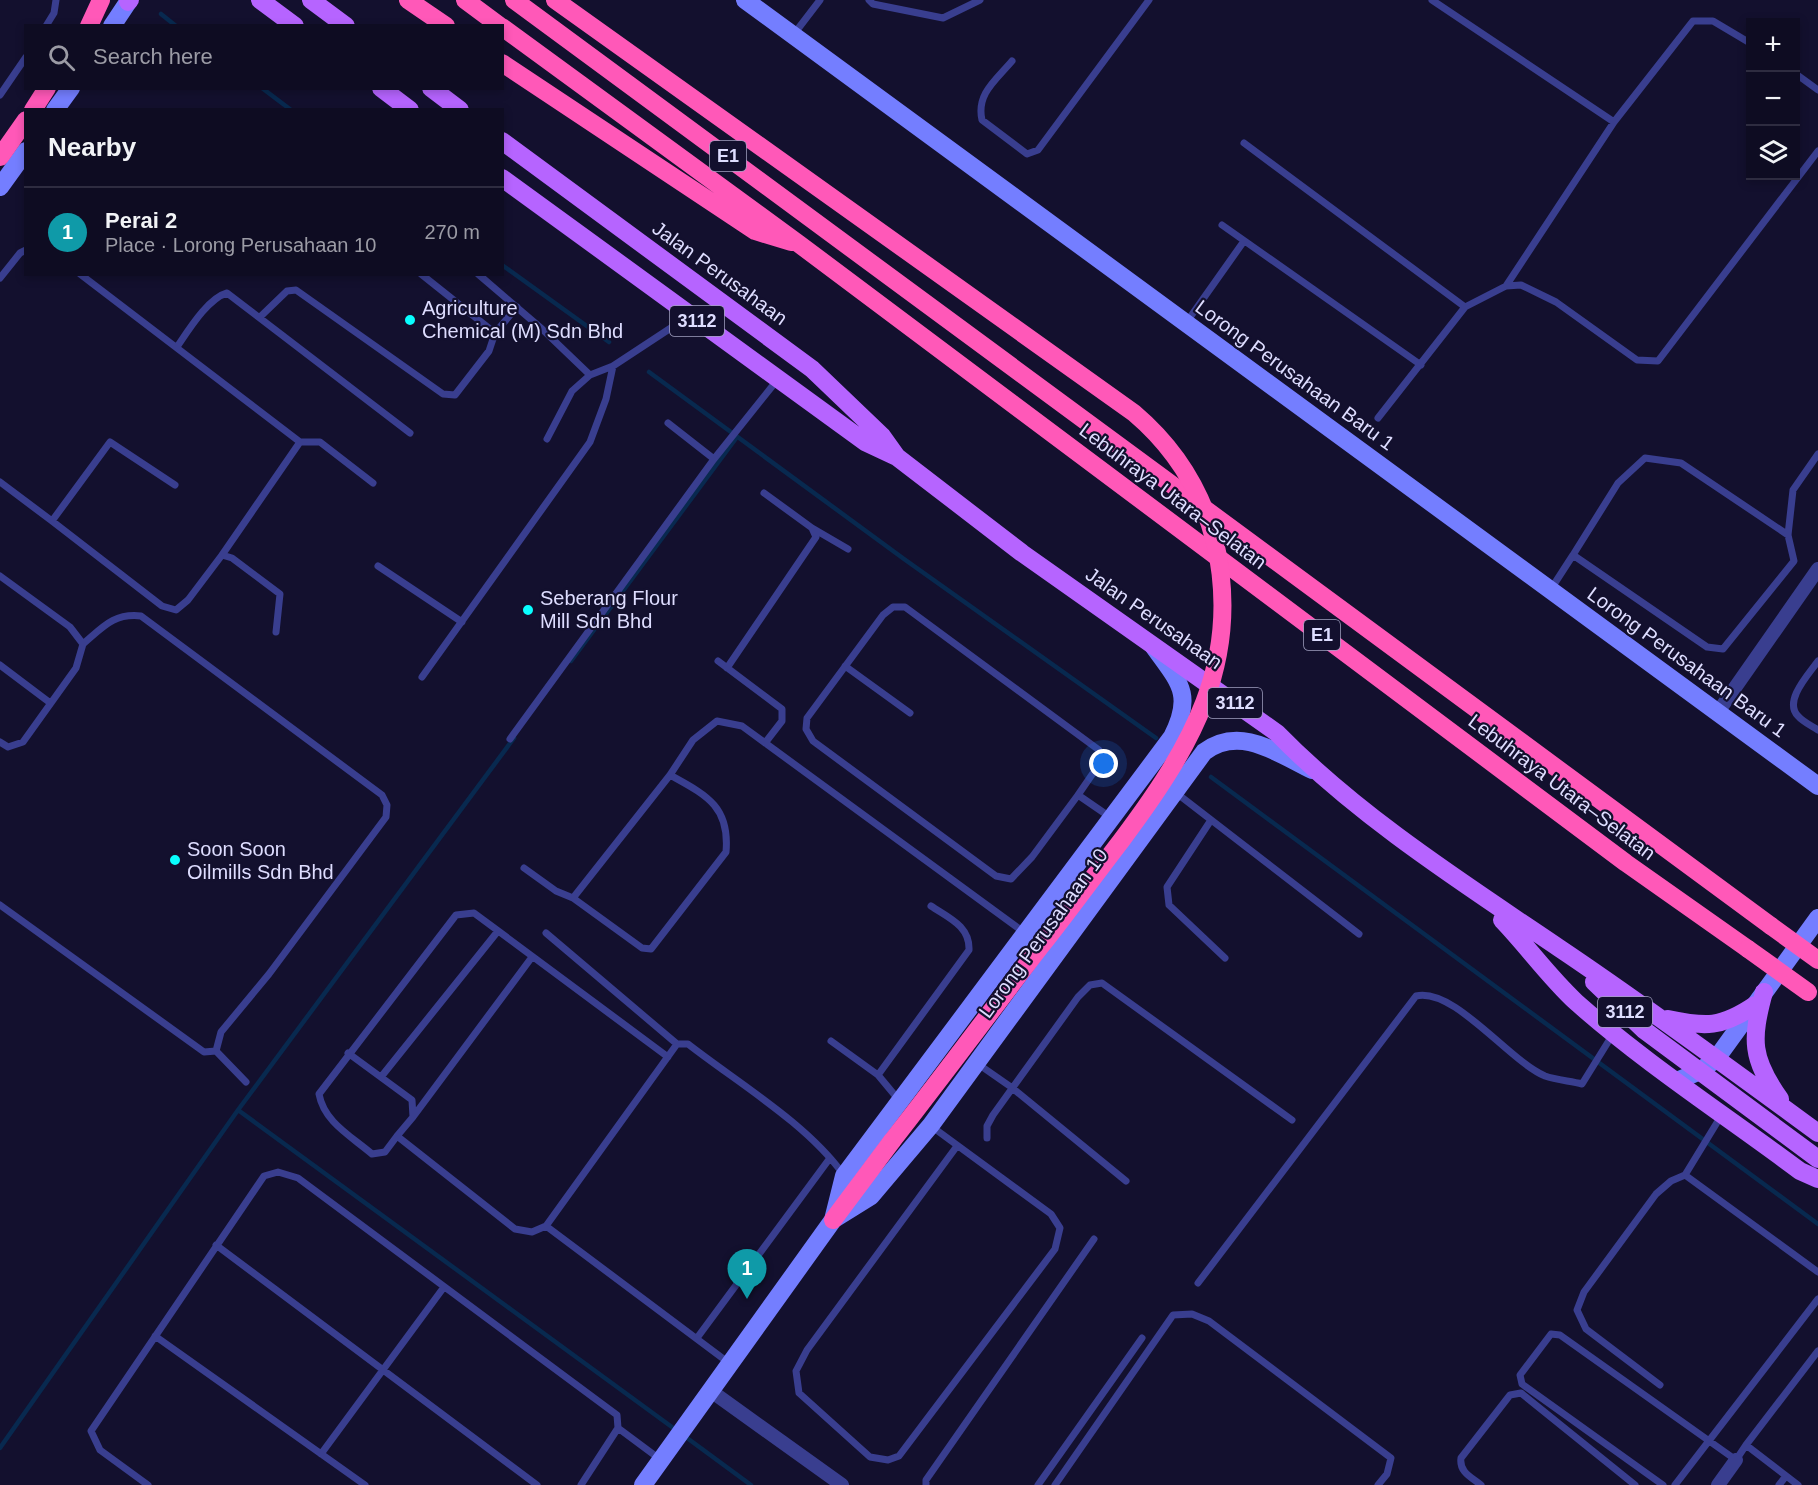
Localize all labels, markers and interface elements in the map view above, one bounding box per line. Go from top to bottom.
map controls [1746,18,1800,180]
button: + [1746,18,1800,72]
search box [24,24,504,90]
icon: search [45,41,78,74]
text: Search here [93,44,213,69]
button: − [1746,72,1800,126]
button: layers [1746,126,1800,180]
text: Nearby [48,132,136,162]
road number: E1 [710,141,746,171]
text: Perai 2 [105,208,177,233]
street label: Jalan Perusahaan [648,217,792,329]
text: 1 [62,221,73,243]
text: 270 m [424,221,480,243]
text: Place · Lorong Perusahaan 10 [105,234,376,256]
street label: Lorong Perusahaan Baru 1 [1191,296,1399,454]
place label: Agriculture Chemical (M) Sdn Bhd [422,297,623,342]
road number: 3112 [670,306,724,336]
marker: Agriculture Chemical (M) Sdn Bhd [403,313,417,327]
street label: Lebuhraya Utara–Selatan [1075,419,1271,573]
street label: Jalan Perusahaan [1082,563,1226,673]
street label: Lorong Perusahaan Baru 1 [1583,583,1791,741]
place label: Seberang Flour Mill Sdn Bhd [540,587,678,632]
marker: Seberang Flour Mill Sdn Bhd [521,603,535,617]
road number: E1 [1304,620,1340,650]
road number: 3112 [1208,688,1262,718]
street label: Lebuhraya Utara–Selatan [1464,710,1660,864]
your location [1089,749,1118,778]
place label: Soon Soon Oilmills Sdn Bhd [187,838,334,883]
street label: Lorong Perusahaan 10 [974,844,1112,1022]
marker: Soon Soon Oilmills Sdn Bhd [168,853,182,867]
road number: 3112 [1598,997,1652,1027]
pin: 1 [728,1250,766,1299]

